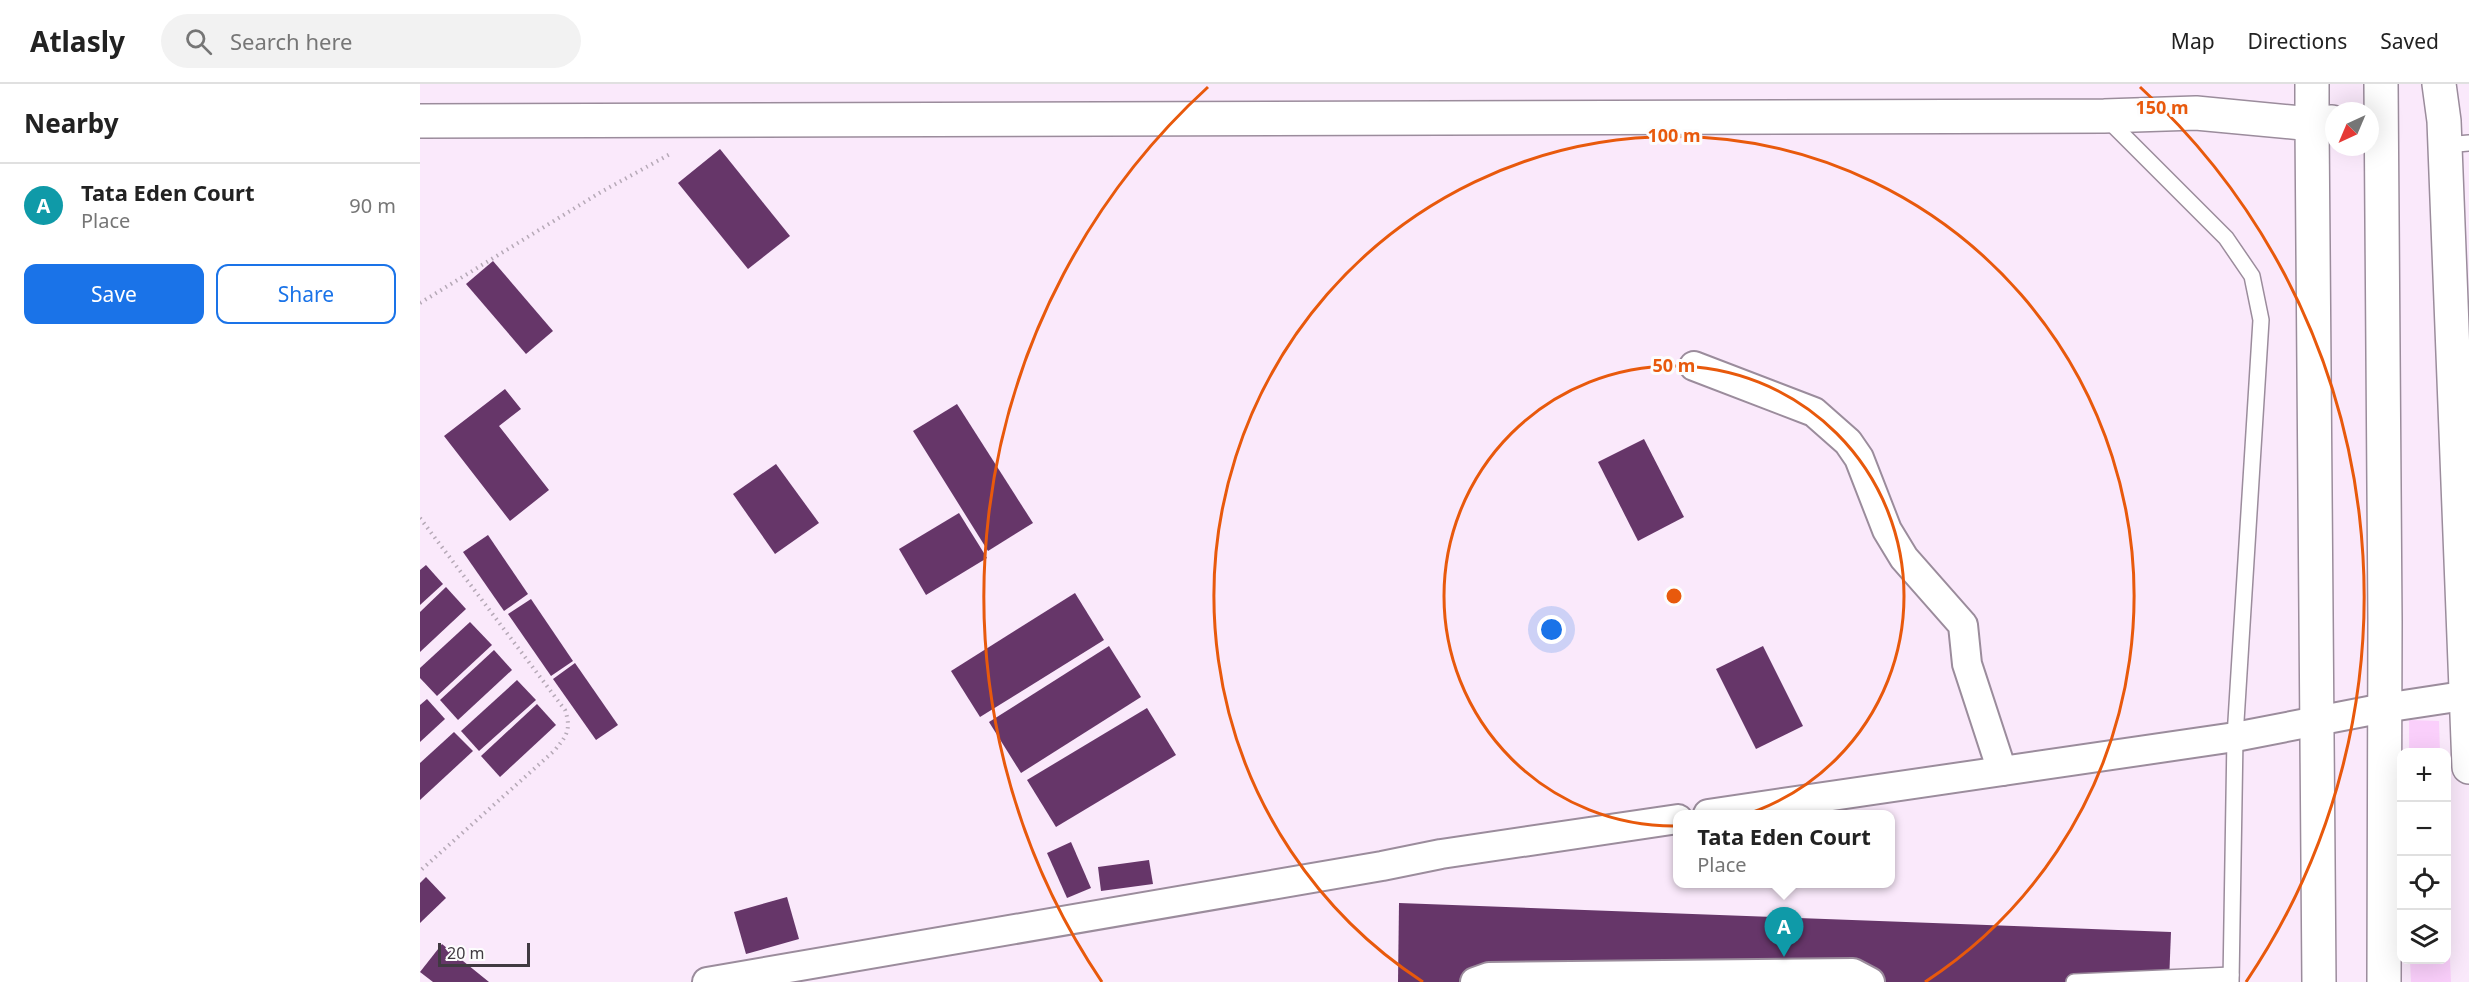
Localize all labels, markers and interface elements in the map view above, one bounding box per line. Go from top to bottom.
search box [161,14,581,68]
text: Atlasly [30,22,125,60]
icon: search [182,25,215,58]
text: Search here [230,26,352,56]
text: Map [2171,27,2215,55]
text: Directions [2248,27,2347,55]
text: Saved [2380,27,2439,55]
text: 150 m [2135,95,2189,119]
north arrow [2325,102,2379,156]
text: Nearby [24,105,119,141]
text: 100 m [1647,123,1701,147]
text: Tata Eden Court [81,177,255,207]
text: A [37,192,50,219]
text: 90 m [349,192,396,219]
text: Place [81,207,130,234]
button: Save [24,264,204,324]
button: Share [216,264,396,324]
text: 50 m [1653,353,1695,377]
centre of rings [1664,586,1684,606]
your location [1537,615,1566,644]
map controls [2397,748,2451,964]
button: + [2397,748,2451,802]
button: − [2397,802,2451,856]
popup [1673,810,1895,888]
text: Tata Eden Court [1697,821,1871,851]
text: Place [1697,851,1747,878]
button: locate [2397,856,2451,910]
pin: A [1764,908,1804,957]
button: layers [2397,910,2451,964]
scale bar [438,940,530,968]
text: 20 m [447,942,484,964]

